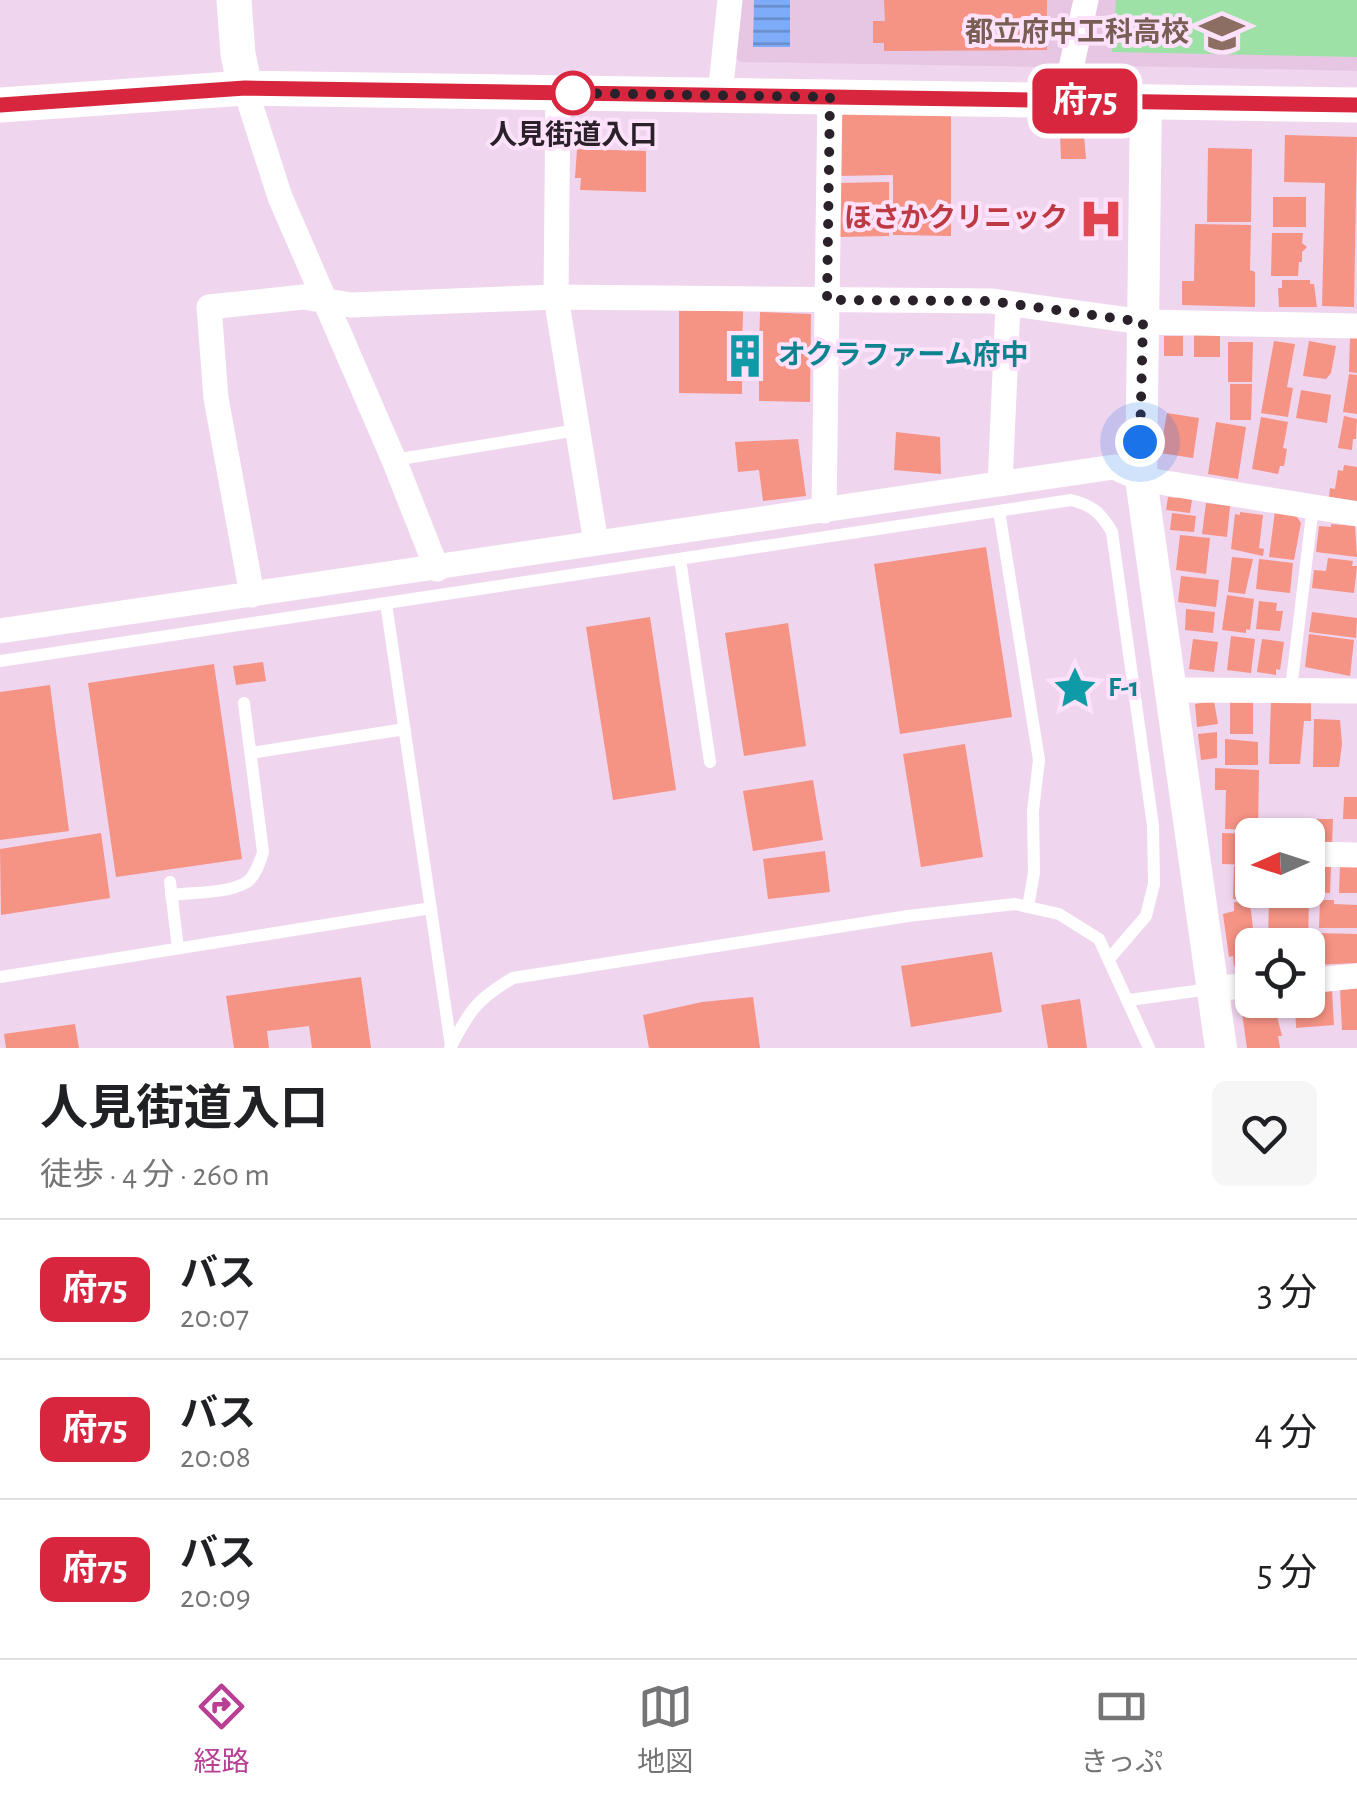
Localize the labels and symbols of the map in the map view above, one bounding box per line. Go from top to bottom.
school or university icon: 都立府中工科高校 [1198,9,1246,57]
place label: 都立府中工科高校 [965,17,1189,47]
line badge: 府75 [1028,68,1142,134]
marker: 人見街道入口 [552,72,594,114]
place label: 人見街道入口 [489,120,657,150]
hospital icon: ほさかクリニック [1077,195,1125,243]
place label: ほさかクリニック [844,203,1068,233]
building icon: オクラファーム府中 [721,332,769,380]
place label: オクラファーム府中 [778,340,1029,370]
your location [1115,417,1165,467]
place icon: F-1 [1051,664,1099,712]
place label: F-1 [1108,674,1139,702]
north arrow [1235,818,1325,908]

